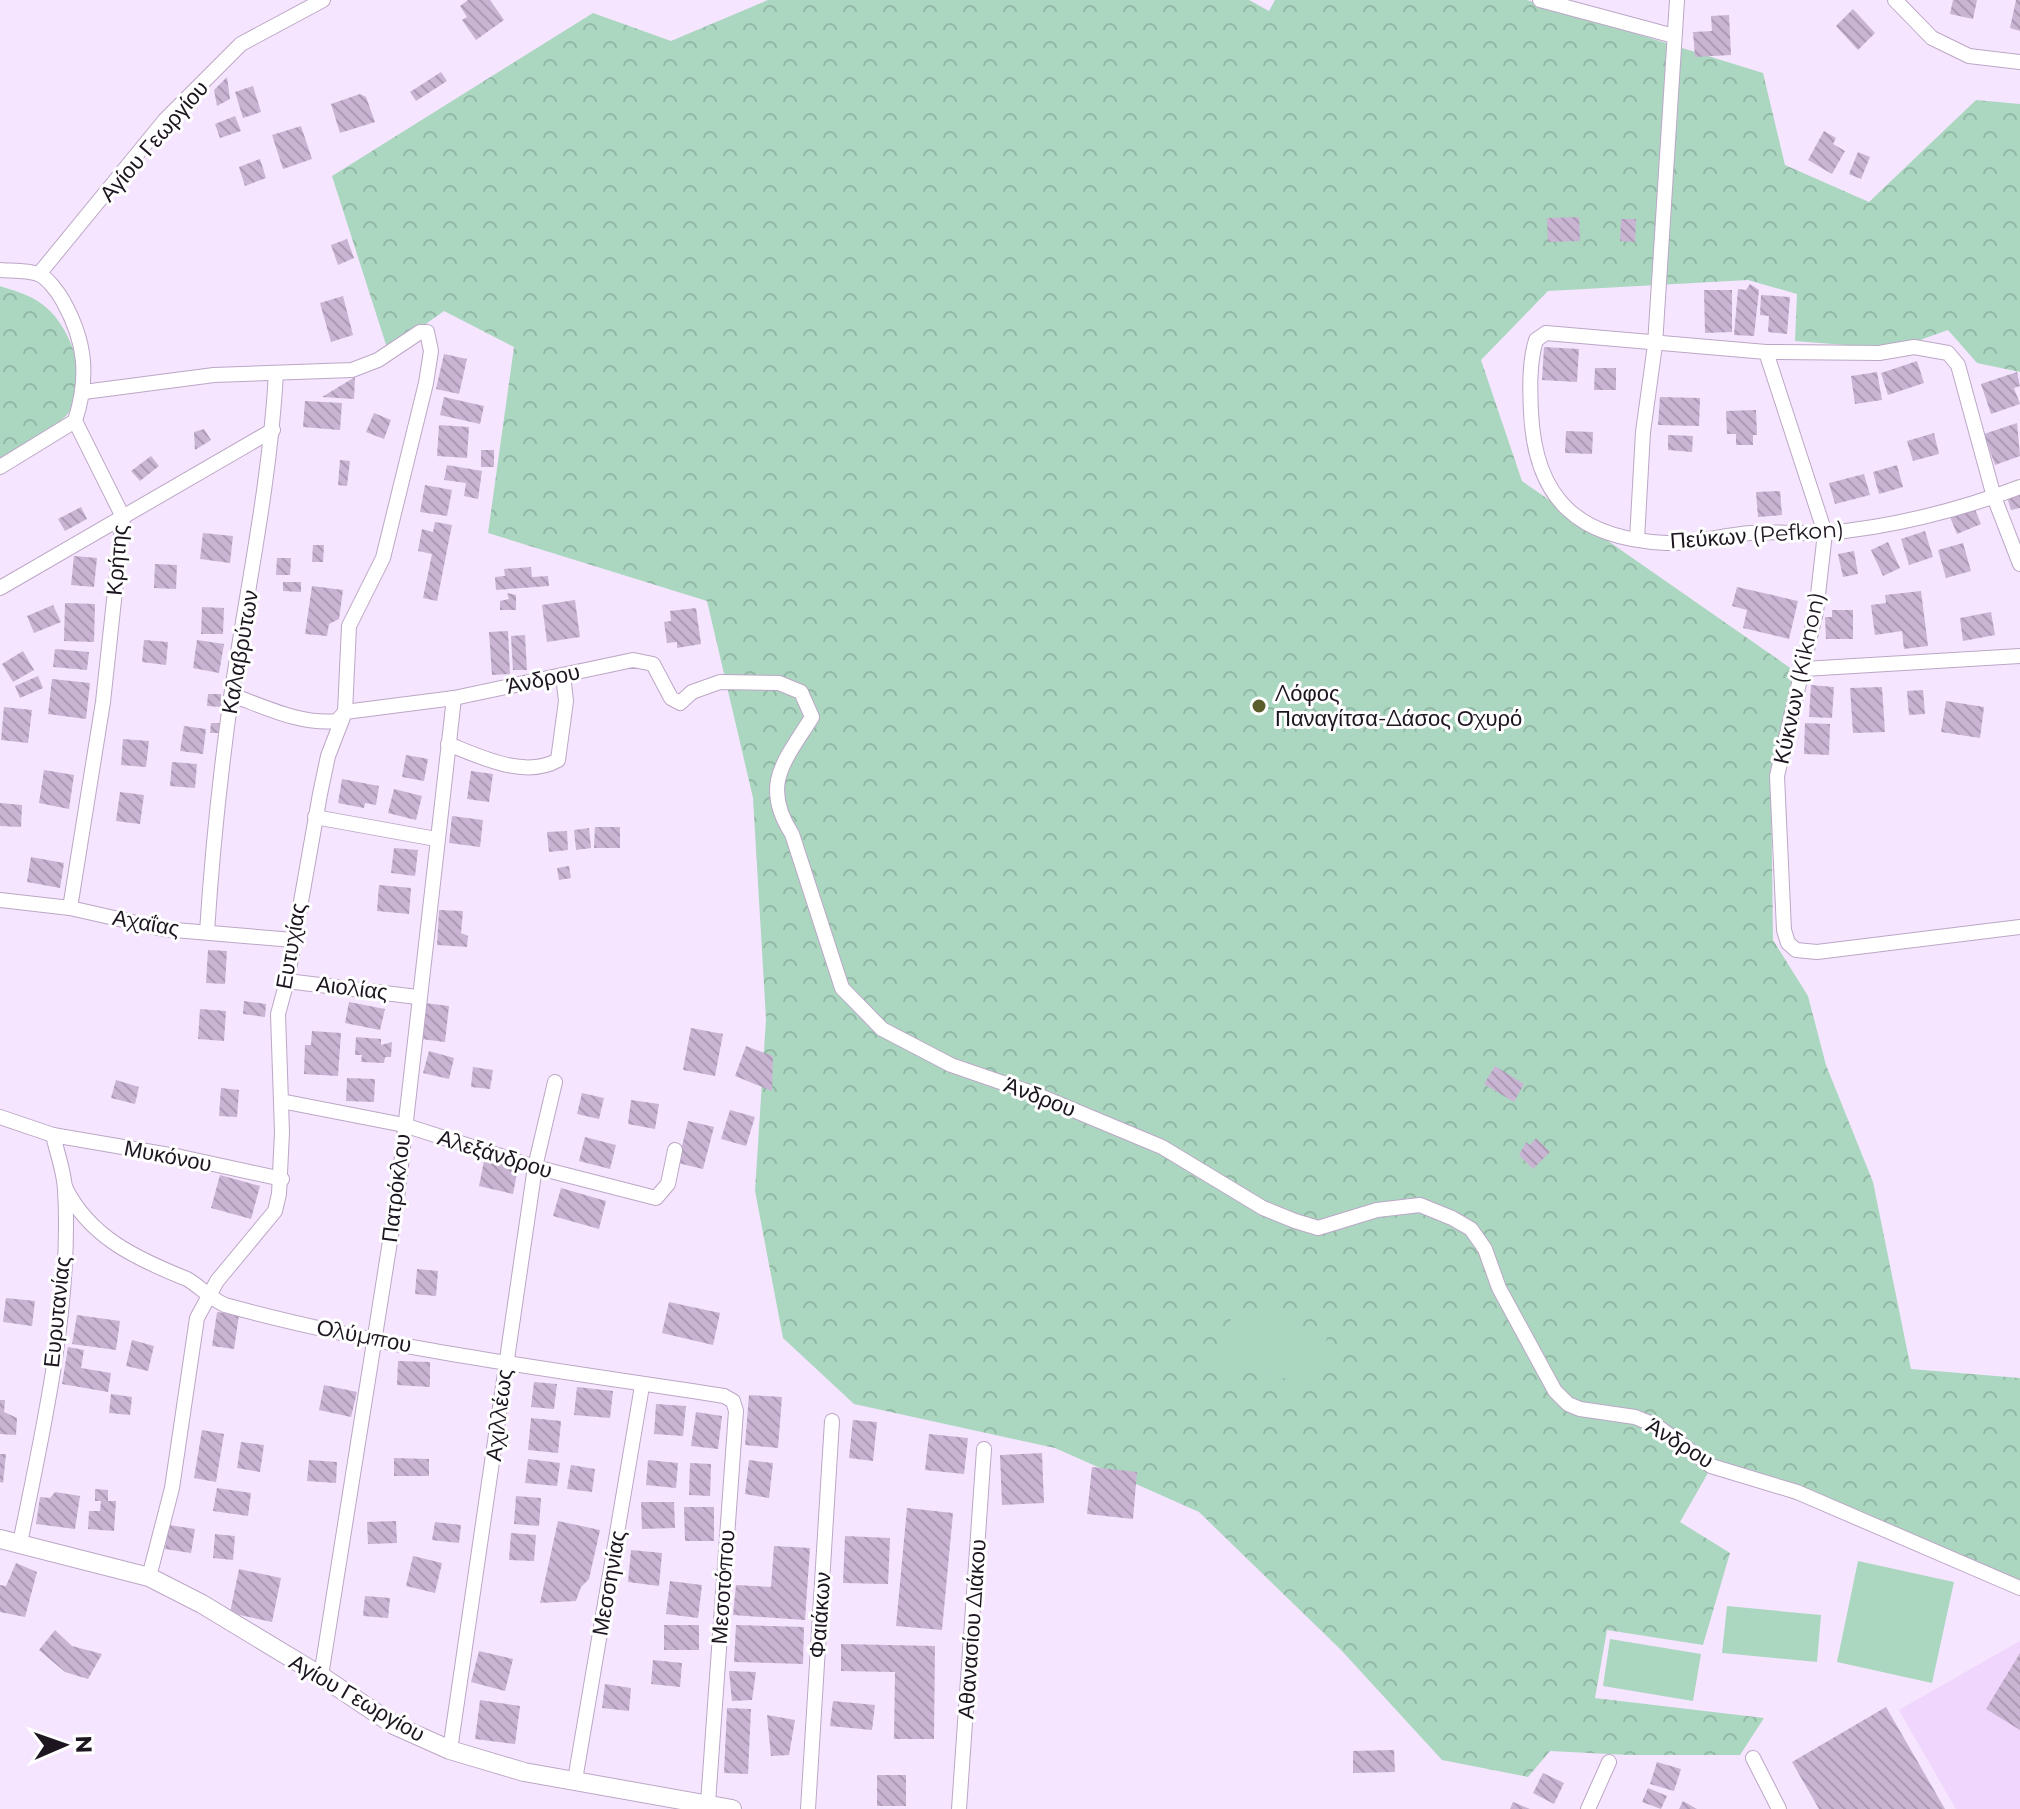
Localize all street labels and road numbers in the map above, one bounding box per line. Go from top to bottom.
street label: Αγίου Γεωργίου [94,75,214,207]
street label: Πεύκων (Pefkon) [1669,515,1845,555]
street label: Κρήτης [100,523,134,597]
street label: Καλαβρύτων [216,588,264,716]
street label: Κύκνων (Kiknon) [1768,589,1830,767]
street label: Άνδρου [504,658,582,700]
street label: Ευτυχίας [270,901,312,991]
street label: Αχαΐας [110,904,182,942]
street label: Αιολίας [315,970,389,1006]
street label: Άνδρου [1000,1071,1080,1123]
street label: Αλεξάνδρου [434,1124,556,1184]
street label: Πατρόκλου [376,1132,416,1244]
street label: Μυκόνου [122,1134,214,1178]
street label: Ευρυτανίας [38,1255,76,1369]
street label: Ολύμπου [314,1314,414,1358]
street label: Αχιλλέως [480,1367,518,1463]
street label: Άνδρου [1641,1412,1719,1474]
street label: Μεσσηνίας [586,1528,632,1638]
street label: Μεσοτόπου [706,1529,740,1645]
street label: Αθανασίου Διάκου [952,1538,992,1720]
street label: Φαιάκων [804,1571,836,1659]
street label: Αγίου Γεωργίου [284,1648,430,1748]

